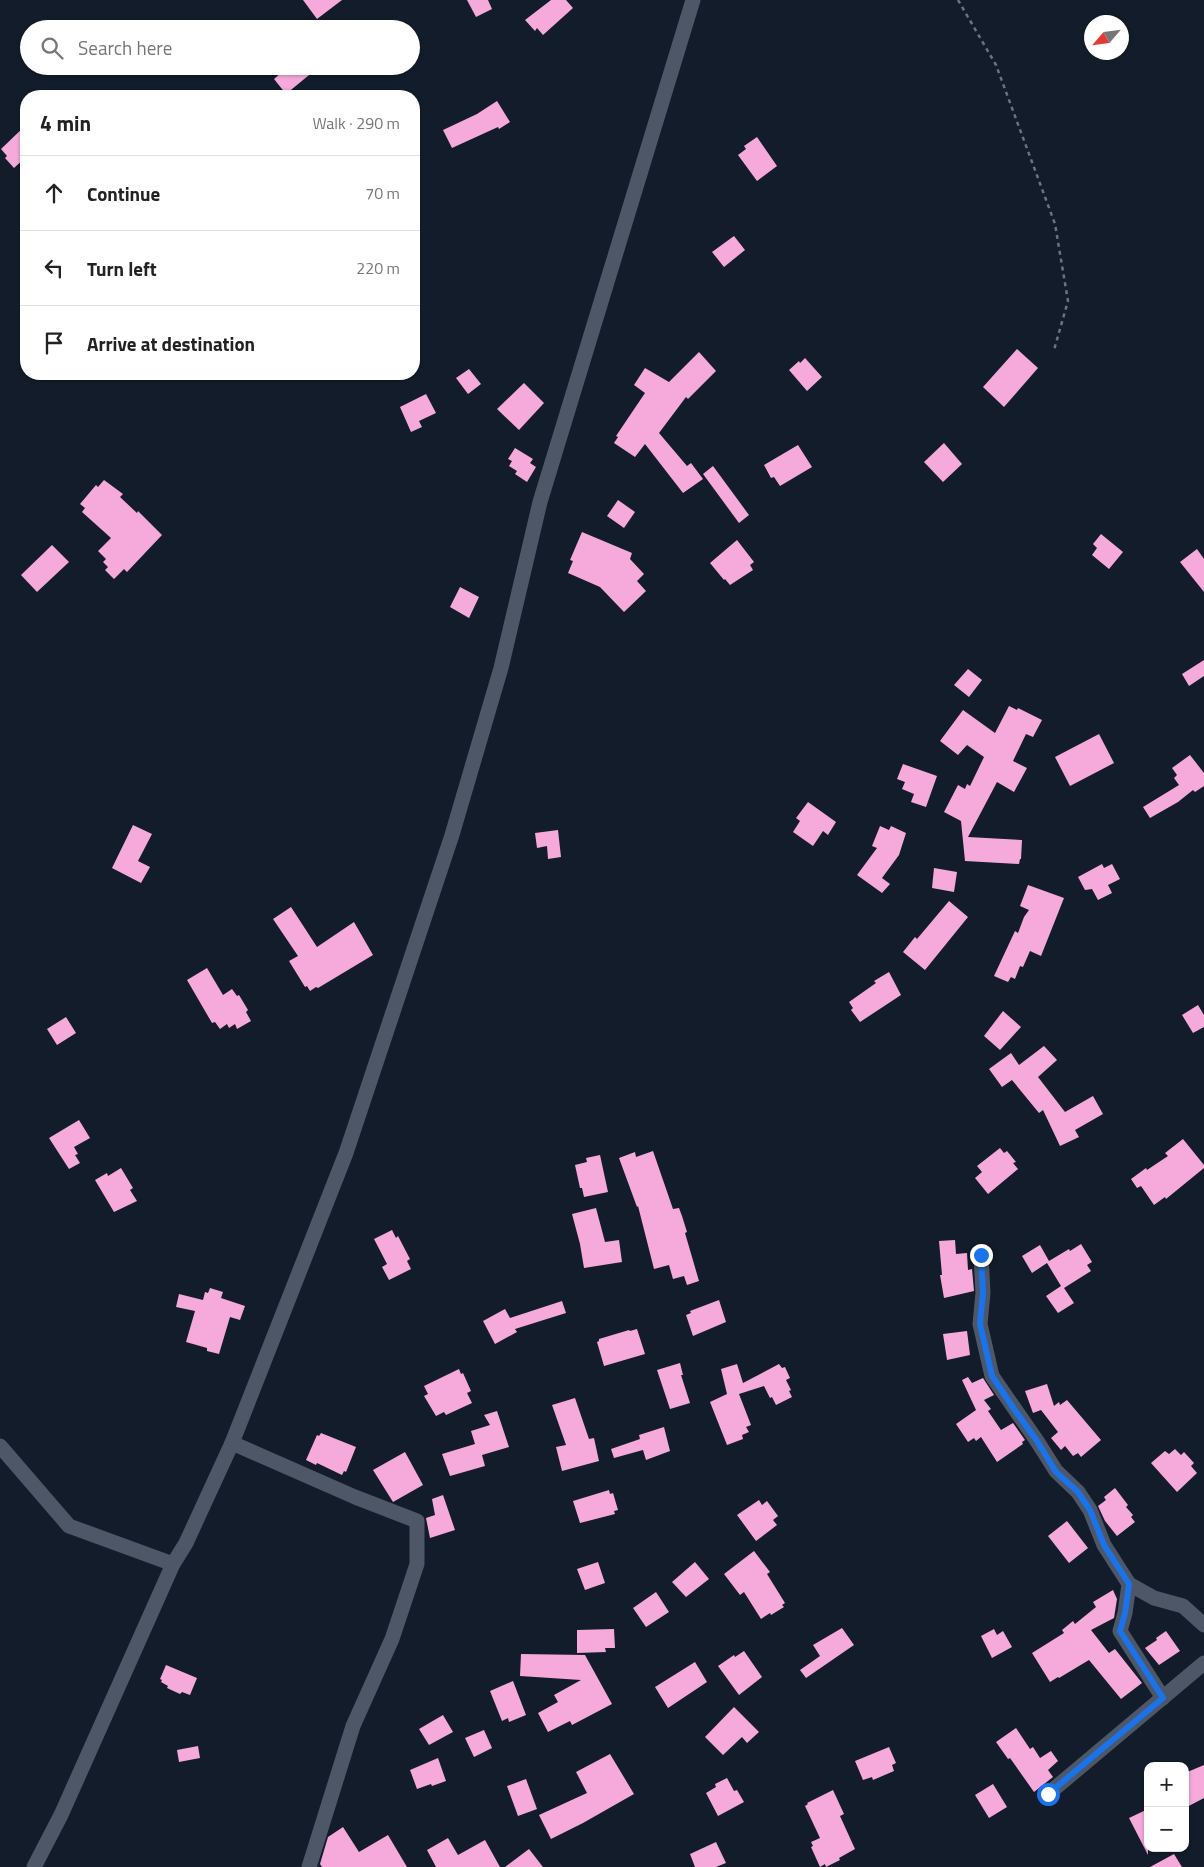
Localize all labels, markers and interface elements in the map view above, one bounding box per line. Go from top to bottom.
north arrow [1084,15,1129,60]
search box [20,20,420,75]
text: Search here [78,33,172,62]
icon: search [38,34,66,62]
text: 4 min [40,107,91,139]
text: Walk · 290 m [312,111,400,135]
icon: ahead [40,179,68,207]
text: Continue [87,179,160,208]
text: 70 m [365,181,400,205]
icon: left [40,254,68,282]
text: Turn left [87,254,157,283]
text: 220 m [356,256,400,280]
icon: arrive [40,329,68,357]
text: Arrive at destination [87,329,255,358]
route end [970,1244,993,1267]
map controls [1144,1762,1189,1852]
button: + [1144,1762,1189,1807]
route start [1037,1783,1060,1806]
button: − [1144,1807,1189,1852]

